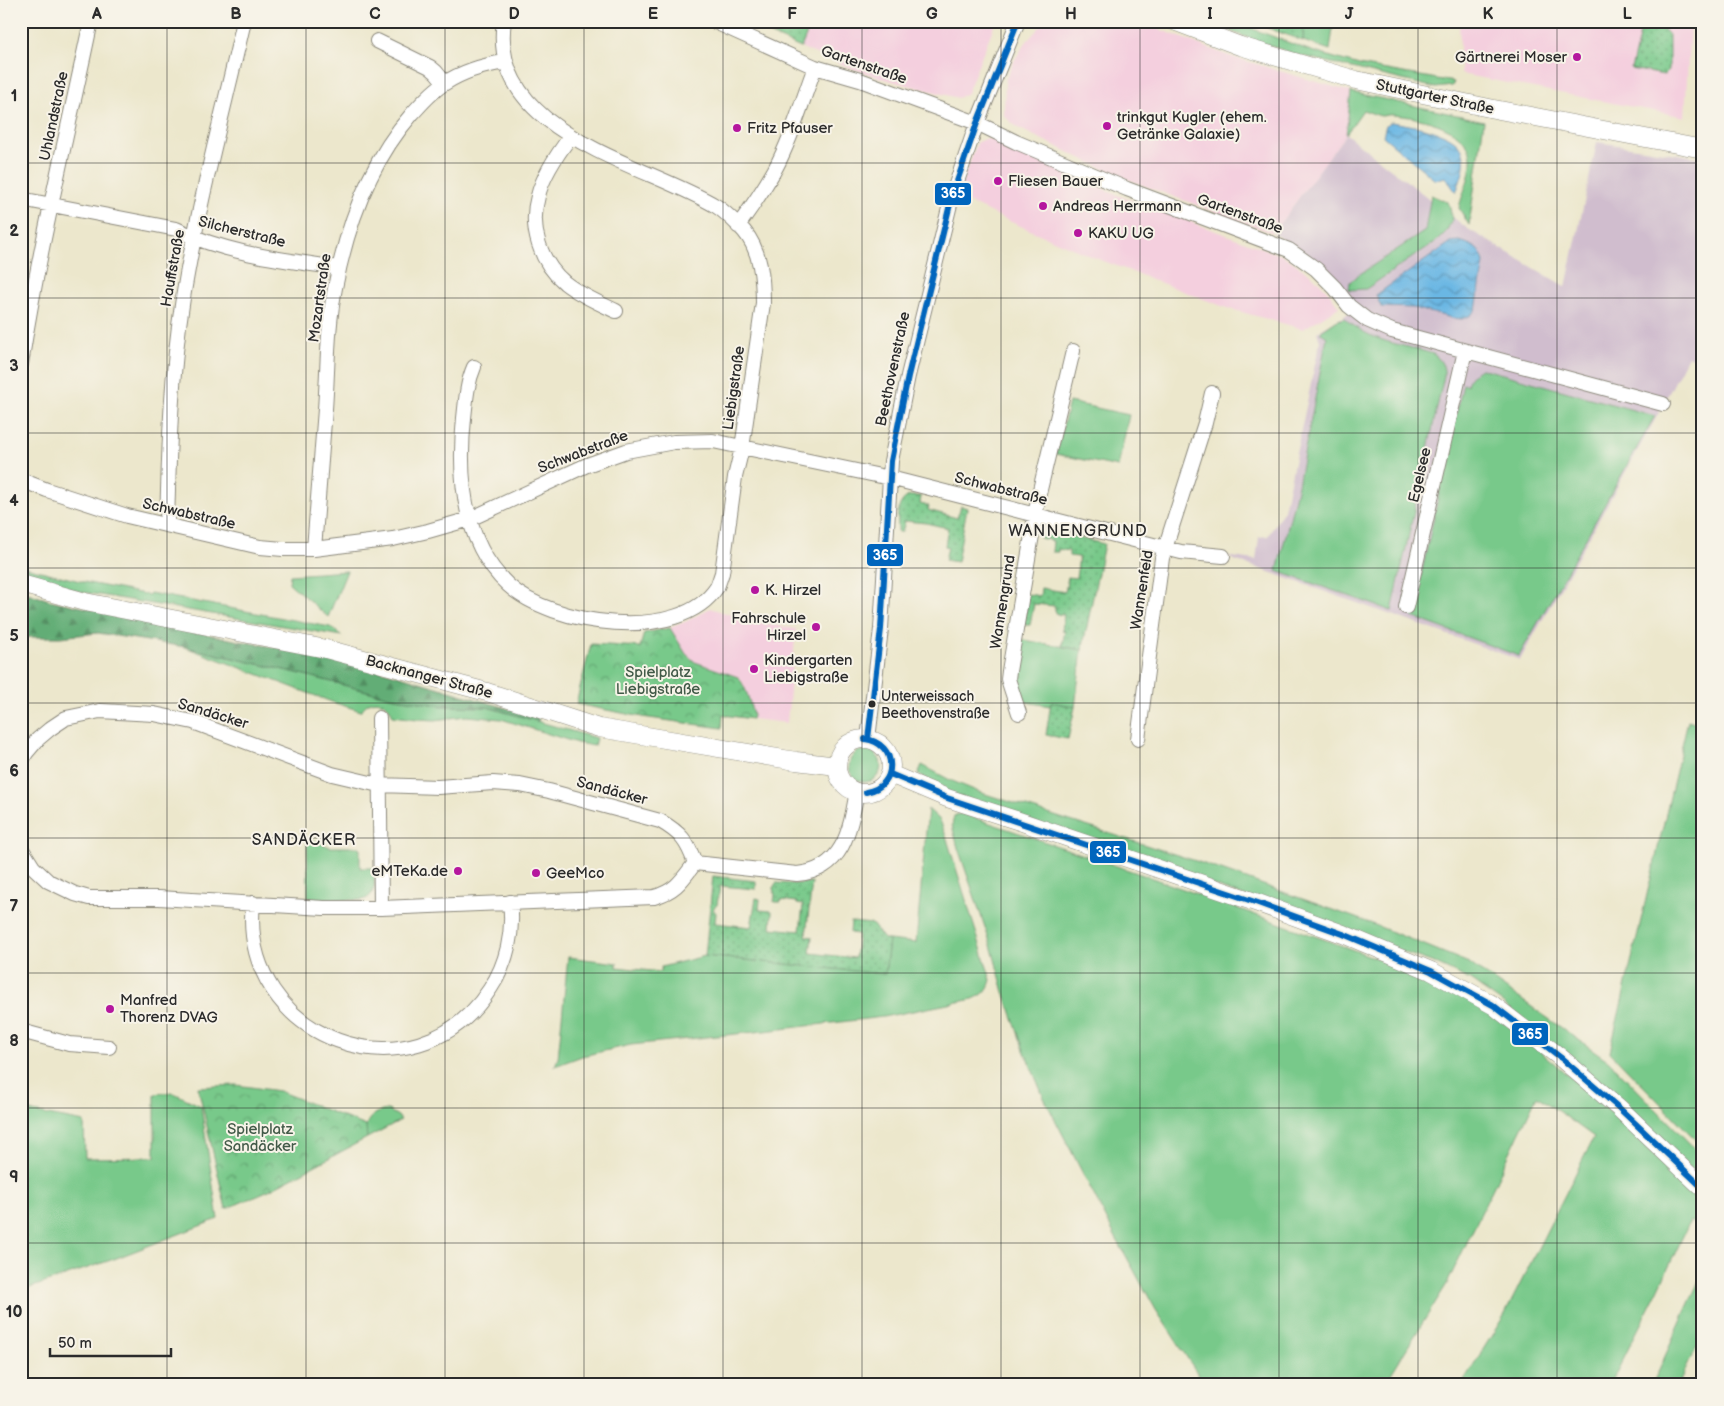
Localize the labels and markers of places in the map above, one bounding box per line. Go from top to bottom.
place label: Gärtnerei Moser [1455,48,1568,67]
marker: Gärtnerei Moser [1571,51,1583,63]
place label: trinkgut Kugler (ehem. Getränke Galaxie) [1117,108,1267,144]
place label: Fritz Pfauser [747,119,833,138]
marker: trinkgut Kugler (ehem. Getränke Galaxie) [1101,120,1113,132]
marker: Fritz Pfauser [731,122,743,134]
place label: Fliesen Bauer [1008,172,1104,191]
marker: Fliesen Bauer [992,175,1004,187]
place label: Andreas Herrmann [1053,197,1182,216]
marker: Andreas Herrmann [1037,200,1049,212]
place label: KAKU UG [1088,224,1154,243]
marker: KAKU UG [1072,227,1084,239]
place label: K. Hirzel [765,581,821,600]
marker: K. Hirzel [749,584,761,596]
place label: Fahrschule Hirzel [731,609,806,645]
marker: Fahrschule Hirzel [810,621,822,633]
place label: Kindergarten Liebigstraße [764,651,853,687]
marker: Kindergarten Liebigstraße [748,663,760,675]
place label: Unterweissach Beethovenstraße [881,688,990,722]
marker: Unterweissach Beethovenstraße [867,699,877,709]
place label: eMTeKa.de [371,862,448,881]
place label: GeeMco [546,864,605,883]
marker: eMTeKa.de [452,865,464,877]
marker: GeeMco [530,867,542,879]
place label: Manfred Thorenz DVAG [120,991,218,1027]
marker: Manfred Thorenz DVAG [104,1003,116,1015]

